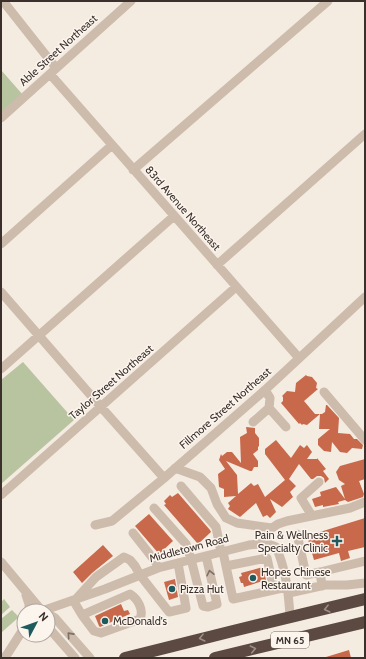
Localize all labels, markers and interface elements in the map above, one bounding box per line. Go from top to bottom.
street label: Able Street Northeast [16,11,100,89]
street label: 83rd Avenue Northeast [142,163,224,254]
street label: Taylor Street Northeast [66,341,156,422]
street label: Fillmore Street Northeast [176,364,274,452]
place label: Pain & Wellness Specialty Clinic [255,528,328,555]
street label: Middletown Road [148,531,230,565]
marker: Pain & Wellness Specialty Clinic [331,535,343,547]
place label: Hopes Chinese Restaurant [261,565,331,592]
one-way arrow [206,570,214,576]
marker: Hopes Chinese Restaurant [248,573,258,583]
place label: Pizza Hut [180,582,224,596]
marker: Pizza Hut [167,584,177,594]
north arrow [16,603,56,643]
one-way arrow [324,604,330,612]
text: N [36,609,51,624]
place label: McDonald's [113,614,168,628]
marker: McDonald's [100,616,110,626]
one-way arrow [67,632,75,640]
road number: MN 65 [271,632,309,648]
one-way arrow [199,634,205,642]
one-way arrow [249,645,256,654]

